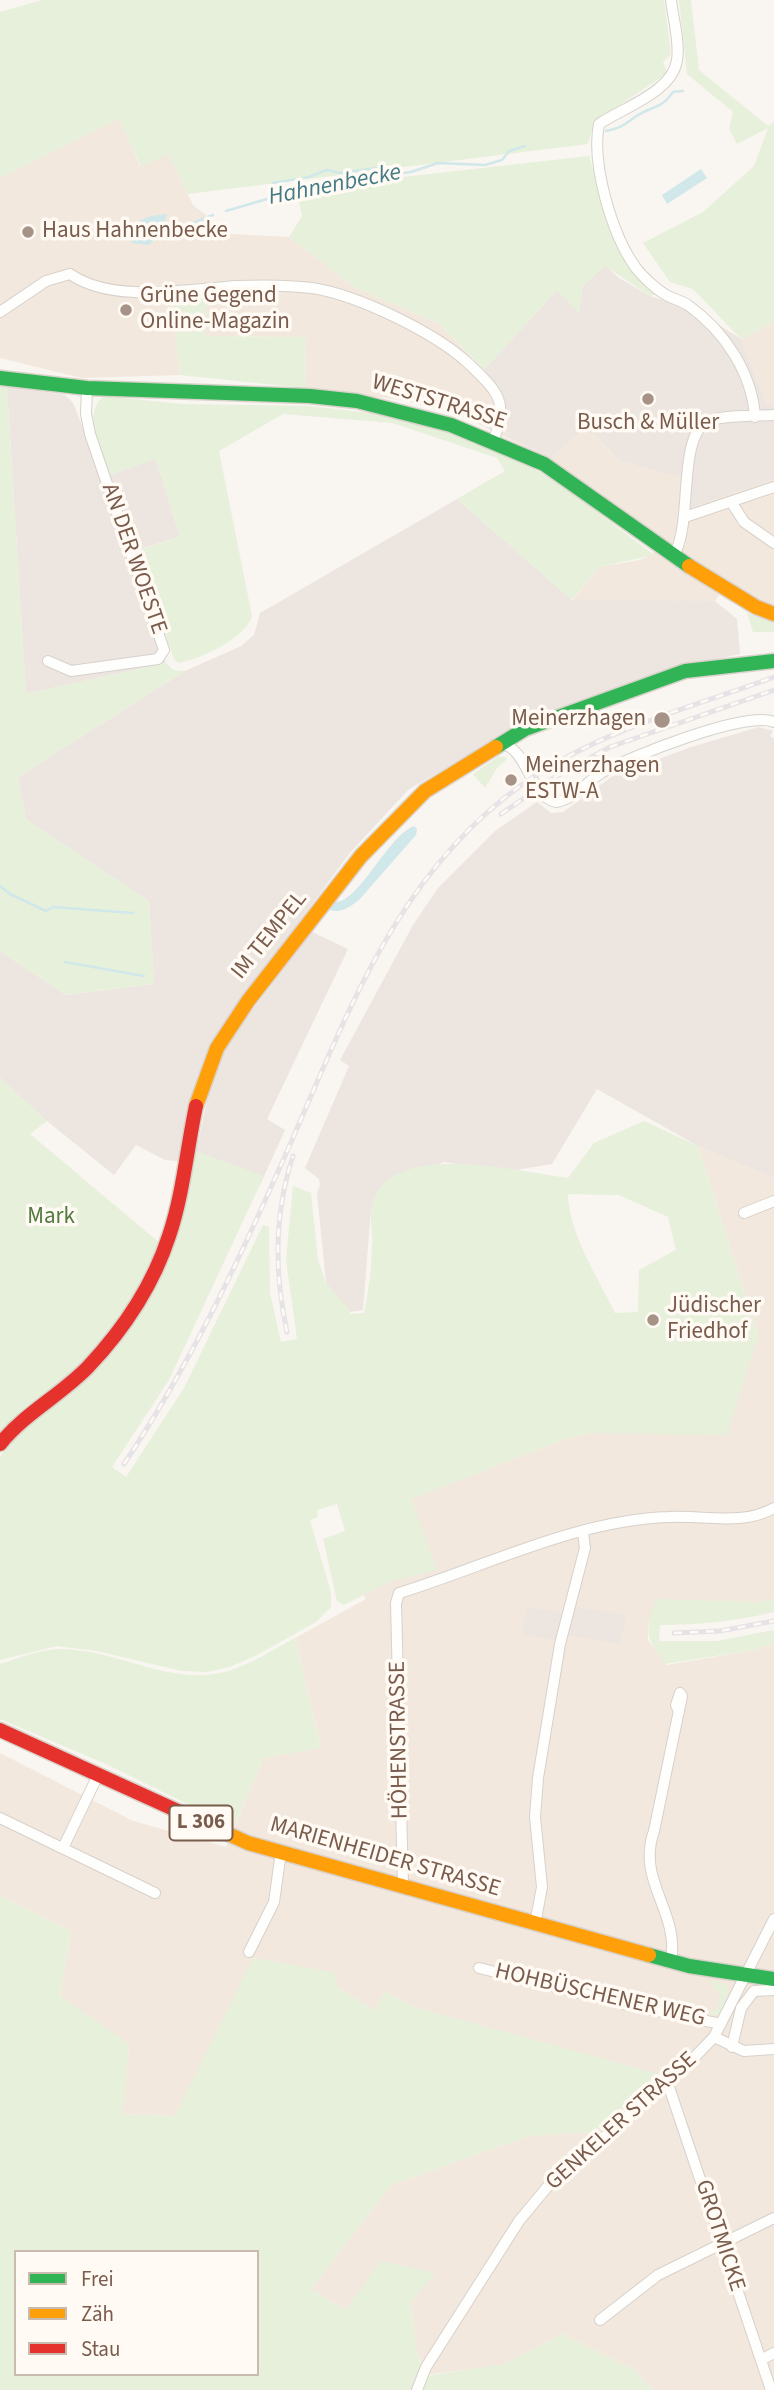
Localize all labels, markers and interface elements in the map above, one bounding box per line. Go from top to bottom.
water label: Hahnenbecke [266,159,404,213]
place label: Haus Hahnenbecke [42,218,228,246]
marker: Haus Hahnenbecke [20,224,36,240]
place label: Grüne Gegend Online-Magazin [140,283,290,337]
marker: Grüne Gegend Online-Magazin [118,302,134,318]
street label: WESTSTRASSE [368,369,510,437]
marker: Busch & Müller [640,391,656,407]
place label: Busch & Müller [577,410,719,438]
street label: AN DER WOESTE [94,480,172,638]
place label: Meinerzhagen [511,706,646,734]
marker: Meinerzhagen [652,710,672,730]
place label: Meinerzhagen ESTW-A [525,753,660,807]
marker: Meinerzhagen ESTW-A [503,772,519,788]
street label: IM TEMPEL [226,887,314,985]
park label: Mark [27,1204,75,1232]
place label: Jüdischer Friedhof [667,1293,761,1347]
marker: Jüdischer Friedhof [645,1312,661,1328]
street label: HÖHENSTRASSE [385,1661,415,1819]
road number: L 306 [170,1806,232,1840]
street label: MARIENHEIDER STRASSE [267,1812,503,1904]
street label: HOHBÜSCHENER WEG [492,1958,708,2034]
street label: GENKELER STRASSE [541,2047,703,2197]
street label: GROTMICKE [688,2177,750,2295]
legend [14,2250,259,2376]
text: Frei [81,2264,114,2294]
text: Zäh [81,2299,114,2329]
text: Stau [81,2334,120,2364]

